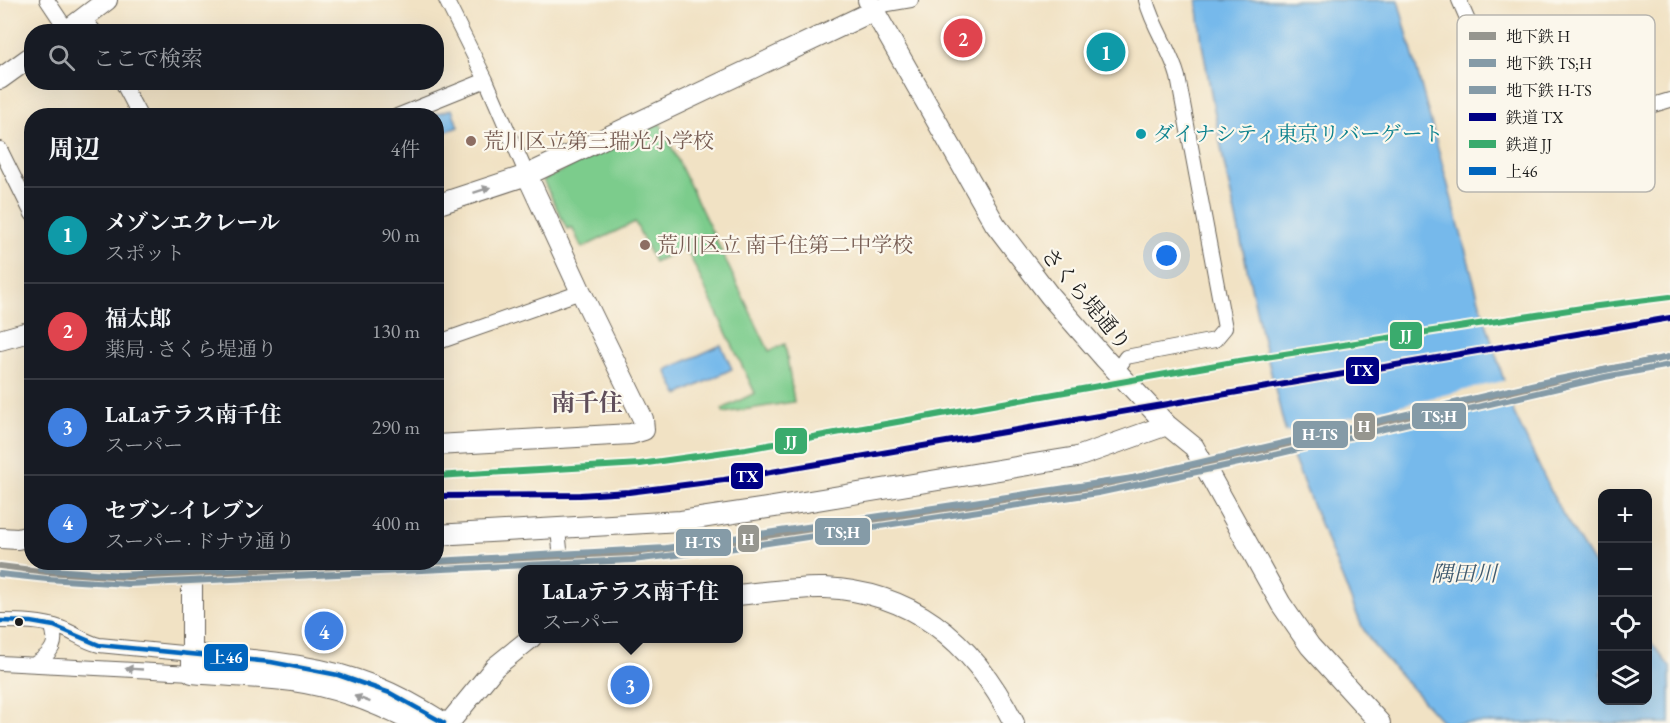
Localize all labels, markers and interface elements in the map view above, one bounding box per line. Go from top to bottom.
pin: 2 [944,15,982,60]
legend [1457,15,1655,192]
search box [24,24,444,90]
text: 地下鉄 H [1506,26,1570,47]
pin: 1 [1086,29,1126,74]
icon: search [45,41,78,74]
text: ここで検索 [93,44,203,73]
text: 地下鉄 TS;H [1506,53,1592,74]
text: 地下鉄 H-TS [1506,80,1592,101]
text: 鉄道 TX [1505,107,1564,128]
place label: ダイナシティ東京リバーゲート [1153,120,1444,147]
place label: 荒川区立第三瑞光小学校 [483,127,714,154]
marker: ダイナシティ東京リバーゲート [1134,127,1148,141]
text: 周辺 [48,132,100,166]
marker: 荒川区立第三瑞光小学校 [464,134,478,148]
text: 鉄道 JJ [1505,134,1552,155]
text: 4件 [390,136,420,162]
text: 上46 [1506,161,1538,182]
one-way arrow [473,185,491,194]
text: メゾンエクレール [105,208,280,237]
text: 1 [62,222,73,248]
text: 90 m [381,222,420,248]
place label: 荒川区立 南千住第二中学校 [657,231,913,258]
marker: 荒川区立 南千住第二中学校 [638,238,652,252]
text: スポット [105,240,185,266]
your location [1152,241,1181,270]
street label: さくら堤通り [1036,242,1137,356]
text: 福太郎 [105,304,171,333]
text: 2 [62,318,73,344]
text: 130 m [372,318,420,344]
line badge: JJ [1389,321,1423,350]
text: JJ [1398,325,1412,346]
text: 薬局 · さくら堤通り [105,336,277,362]
line badge: TX [1345,356,1380,385]
text: TX [1350,360,1374,381]
district label: 南千住 [551,387,623,418]
text: LaLaテラス南千住 [105,400,281,429]
line badge: TS;H [1411,402,1467,430]
text: TS;H [1421,406,1457,427]
line badge: H [1353,412,1376,441]
text: 3 [62,414,73,440]
text: 290 m [372,414,420,440]
text: H [1358,416,1371,437]
line badge: H-TS [1292,420,1349,449]
text: H-TS [1302,424,1338,445]
line badge: JJ [774,427,808,455]
text: JJ [783,431,797,452]
text: スーパー [105,432,183,458]
line badge: TX [730,462,764,490]
text: TX [735,466,759,487]
map controls [1598,489,1652,705]
button: + [1598,489,1652,543]
text: セブン-イレブン [105,496,264,525]
text: 4 [62,510,73,536]
text: 400 m [372,510,420,536]
line badge: TS;H [814,517,871,546]
text: TS;H [824,522,860,543]
line badge: H [737,524,760,553]
text: スーパー · ドナウ通り [105,528,295,554]
line badge: H-TS [675,528,732,557]
text: H [742,529,755,550]
text: H-TS [685,532,721,553]
button: − [1598,543,1652,597]
water label: 隅田川 [1431,559,1499,588]
popup [518,565,743,643]
text: LaLaテラス南千住 [542,577,719,606]
button: locate [1598,597,1652,651]
pin: 4 [304,608,344,654]
text: スーパー [542,609,620,635]
unlabelled marker [13,616,25,628]
line badge: 上46 [203,643,249,672]
text: 上46 [210,647,243,668]
button: layers [1598,651,1652,705]
pin: 3 [610,662,650,708]
one-way arrow [124,664,143,674]
one-way arrow [352,694,370,704]

